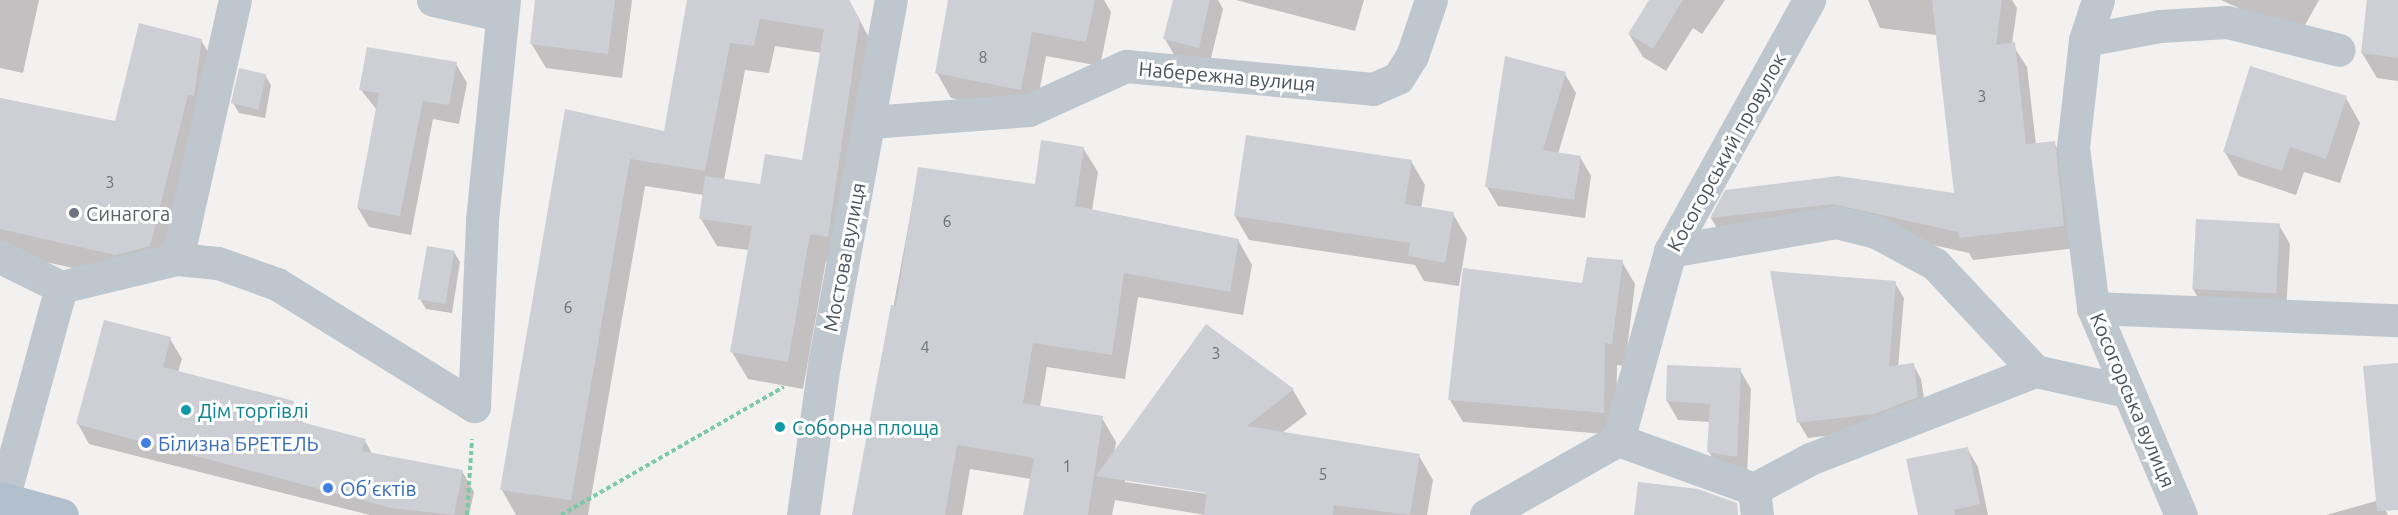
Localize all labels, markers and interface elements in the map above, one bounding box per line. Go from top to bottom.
house number: 8 [978,47,988,67]
street label: Косогорський провулок [1661,49,1791,255]
street label: Набережна вулиця [1138,56,1316,96]
house number: 3 [1977,86,1987,106]
house number: 3 [105,172,115,192]
street label: Мостова вулиця [818,180,870,334]
place label: Синагога [86,201,170,225]
marker: Синагога [67,206,81,220]
house number: 6 [942,211,952,231]
house number: 6 [563,297,573,317]
street label: Косогорська вулиця [2085,309,2181,491]
house number: 4 [920,337,930,357]
house number: 3 [1211,343,1221,363]
place label: Дім торгівлі [198,398,309,422]
marker: Дім торгівлі [179,403,193,417]
place label: Соборна площа [792,415,939,439]
marker: Соборна площа [773,420,787,434]
place label: Білизна БРЕТЕЛЬ [158,431,319,455]
marker: Білизна БРЕТЕЛЬ [139,436,153,450]
house number: 1 [1062,456,1072,476]
house number: 5 [1318,464,1328,484]
place label: Об’єктів [340,476,416,500]
marker: Об’єктів [321,481,335,495]

